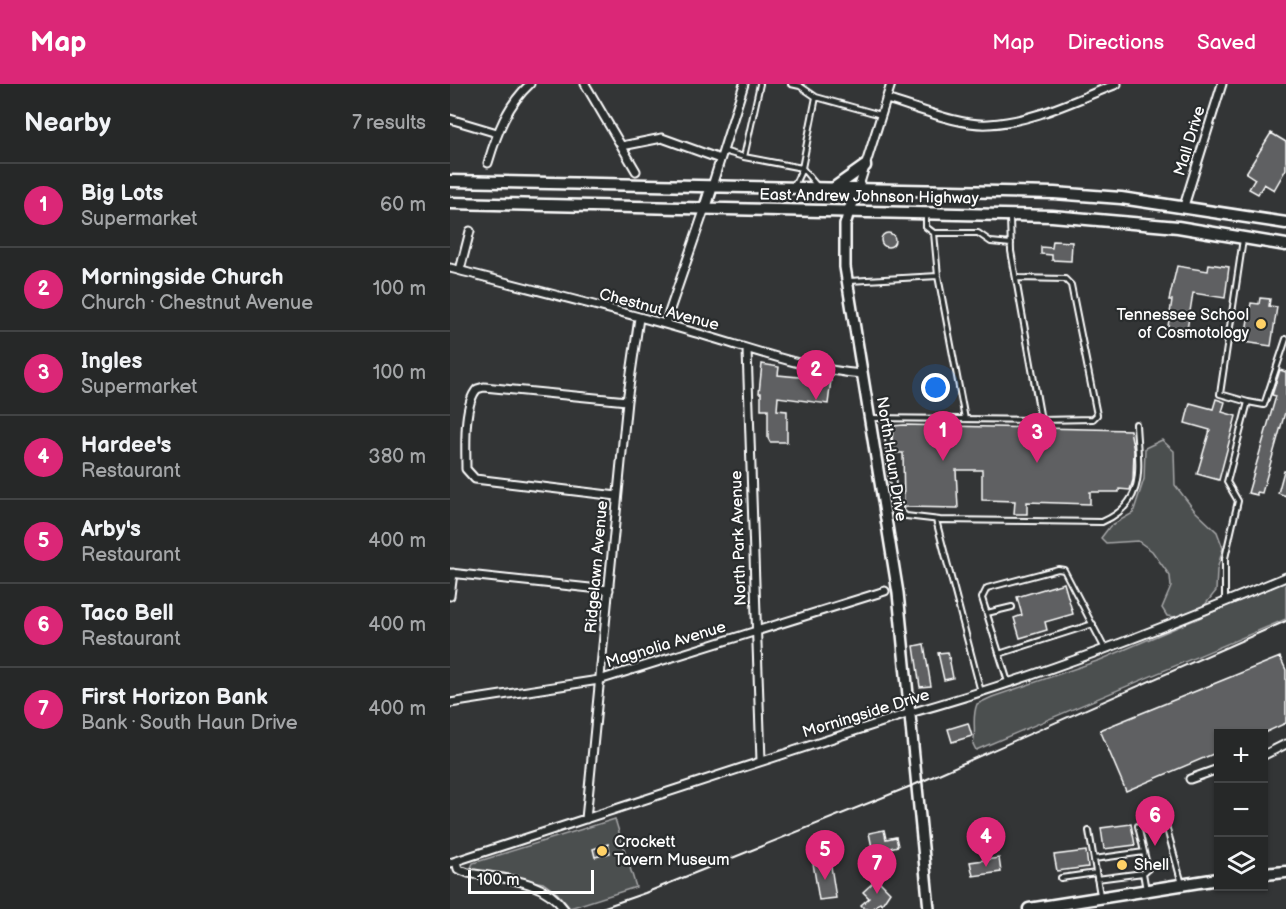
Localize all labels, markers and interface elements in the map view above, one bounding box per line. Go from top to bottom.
text: Map [30,26,86,59]
text: Map [992,30,1035,55]
text: Directions [1068,30,1164,55]
text: Saved [1197,30,1256,55]
street label: Mall Drive [1170,103,1210,178]
text: Nearby [24,108,111,139]
text: 7 results [352,111,426,135]
text: Big Lots [81,180,163,207]
street label: East Andrew Johnson Highway [759,186,980,208]
text: 1 [39,193,48,217]
text: 60 m [380,193,426,217]
text: Supermarket [81,207,197,231]
text: Morningside Church [81,264,284,291]
text: 2 [38,277,49,301]
text: 100 m [373,277,426,301]
street label: Chestnut Avenue [597,285,722,335]
text: Church · Chestnut Avenue [81,291,313,315]
place label: Tennessee School of Cosmotology [1116,306,1250,343]
marker: Tennessee School of Cosmotology [1254,317,1268,331]
text: Ingles [81,348,142,375]
pin: 2 [796,350,836,400]
text: 3 [38,361,49,385]
text: 100 m [373,361,426,385]
your location [921,373,950,402]
text: Supermarket [81,375,197,399]
street label: North Haun Drive [872,395,910,523]
pin: 1 [924,412,962,461]
pin: 3 [1018,414,1056,463]
text: Hardee's [81,432,171,459]
text: 4 [38,445,49,469]
text: 380 m [368,445,426,469]
text: Restaurant [81,459,181,483]
street label: North Park Avenue [727,470,751,606]
street label: Ridgelawn Avenue [582,499,612,634]
text: Arby's [81,516,141,543]
text: 5 [38,529,49,553]
text: 400 m [368,529,426,553]
text: Restaurant [81,543,181,567]
text: Taco Bell [81,600,173,627]
text: 6 [37,613,50,637]
text: 400 m [368,613,426,637]
street label: Magnolia Avenue [604,618,729,672]
text: Restaurant [81,627,181,651]
text: First Horizon Bank [81,684,268,711]
street label: Morningside Drive [800,685,932,742]
text: 7 [38,697,49,721]
text: 400 m [368,697,426,721]
text: Bank · South Haun Drive [81,711,298,735]
map controls [1214,729,1268,891]
button: + [1214,729,1268,783]
button: − [1214,783,1268,837]
pin: 6 [1136,796,1174,846]
pin: 4 [966,818,1006,867]
pin: 5 [806,830,844,880]
place label: Crockett Tavern Museum [614,833,729,870]
button: layers [1214,837,1268,891]
marker: Crockett Tavern Museum [595,844,609,858]
pin: 7 [858,844,896,894]
place label: Shell [1134,856,1169,875]
marker: Shell [1115,858,1129,872]
scale bar [468,867,594,894]
text: 100 m [477,871,520,890]

